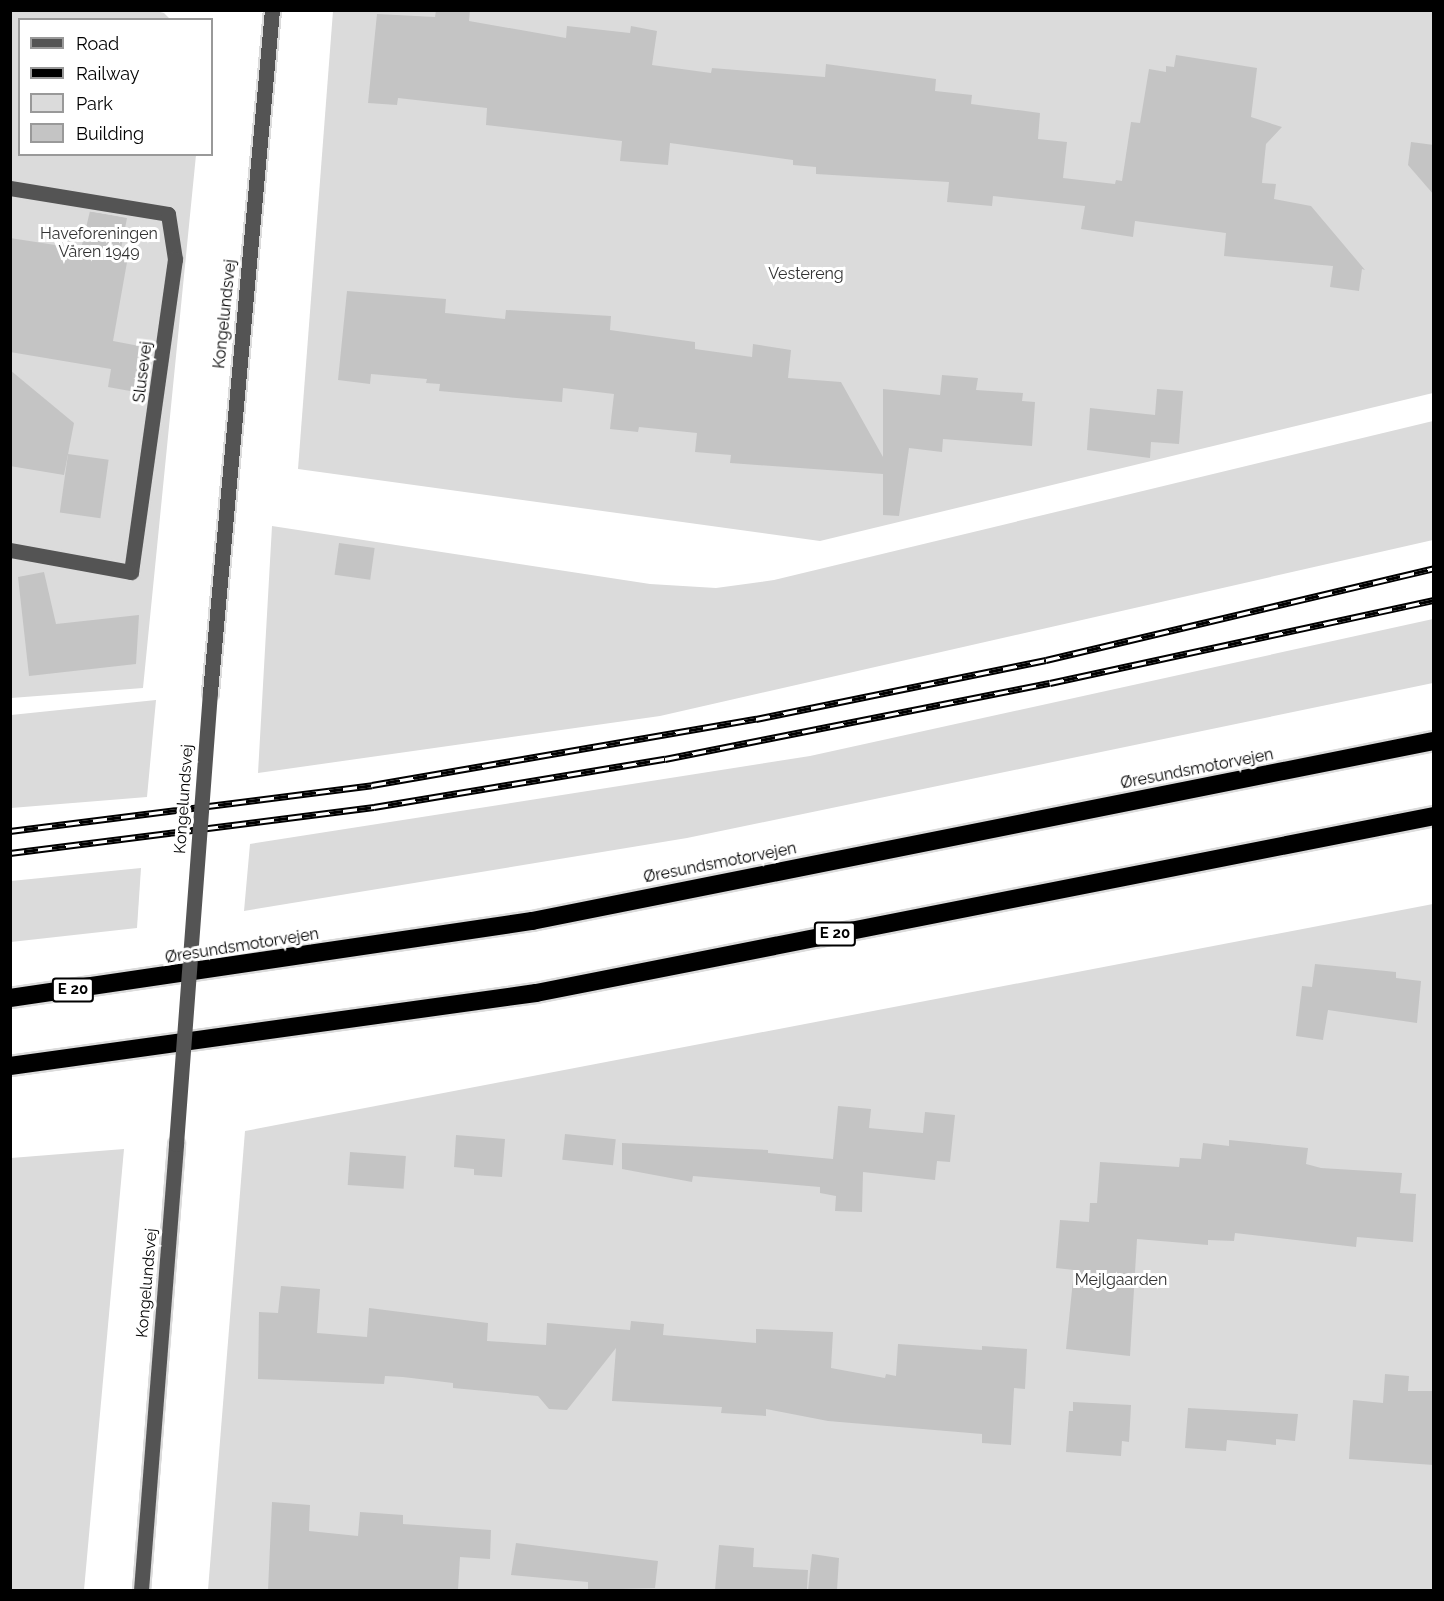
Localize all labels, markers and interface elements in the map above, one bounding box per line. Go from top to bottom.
legend [18,18,213,156]
text: Road [76,33,119,54]
text: Railway [76,63,140,84]
text: Park [76,93,113,114]
text: Building [76,123,144,144]
park label: Haveforeningen Våren 1949 [40,224,158,262]
street label: Kongelundsvej [210,258,240,370]
park label: Vestereng [768,264,844,284]
street label: Slusevej [130,340,156,404]
street label: Kongelundsvej [171,744,197,854]
street label: Øresundsmotorvejen [1119,745,1275,793]
street label: Øresundsmotorvejen [642,839,798,887]
road number: E 20 [812,922,858,946]
street label: Øresundsmotorvejen [164,924,320,968]
road number: E 20 [50,978,96,1002]
street label: Kongelundsvej [133,1227,161,1339]
park label: Mejlgaarden [1075,1270,1167,1290]

